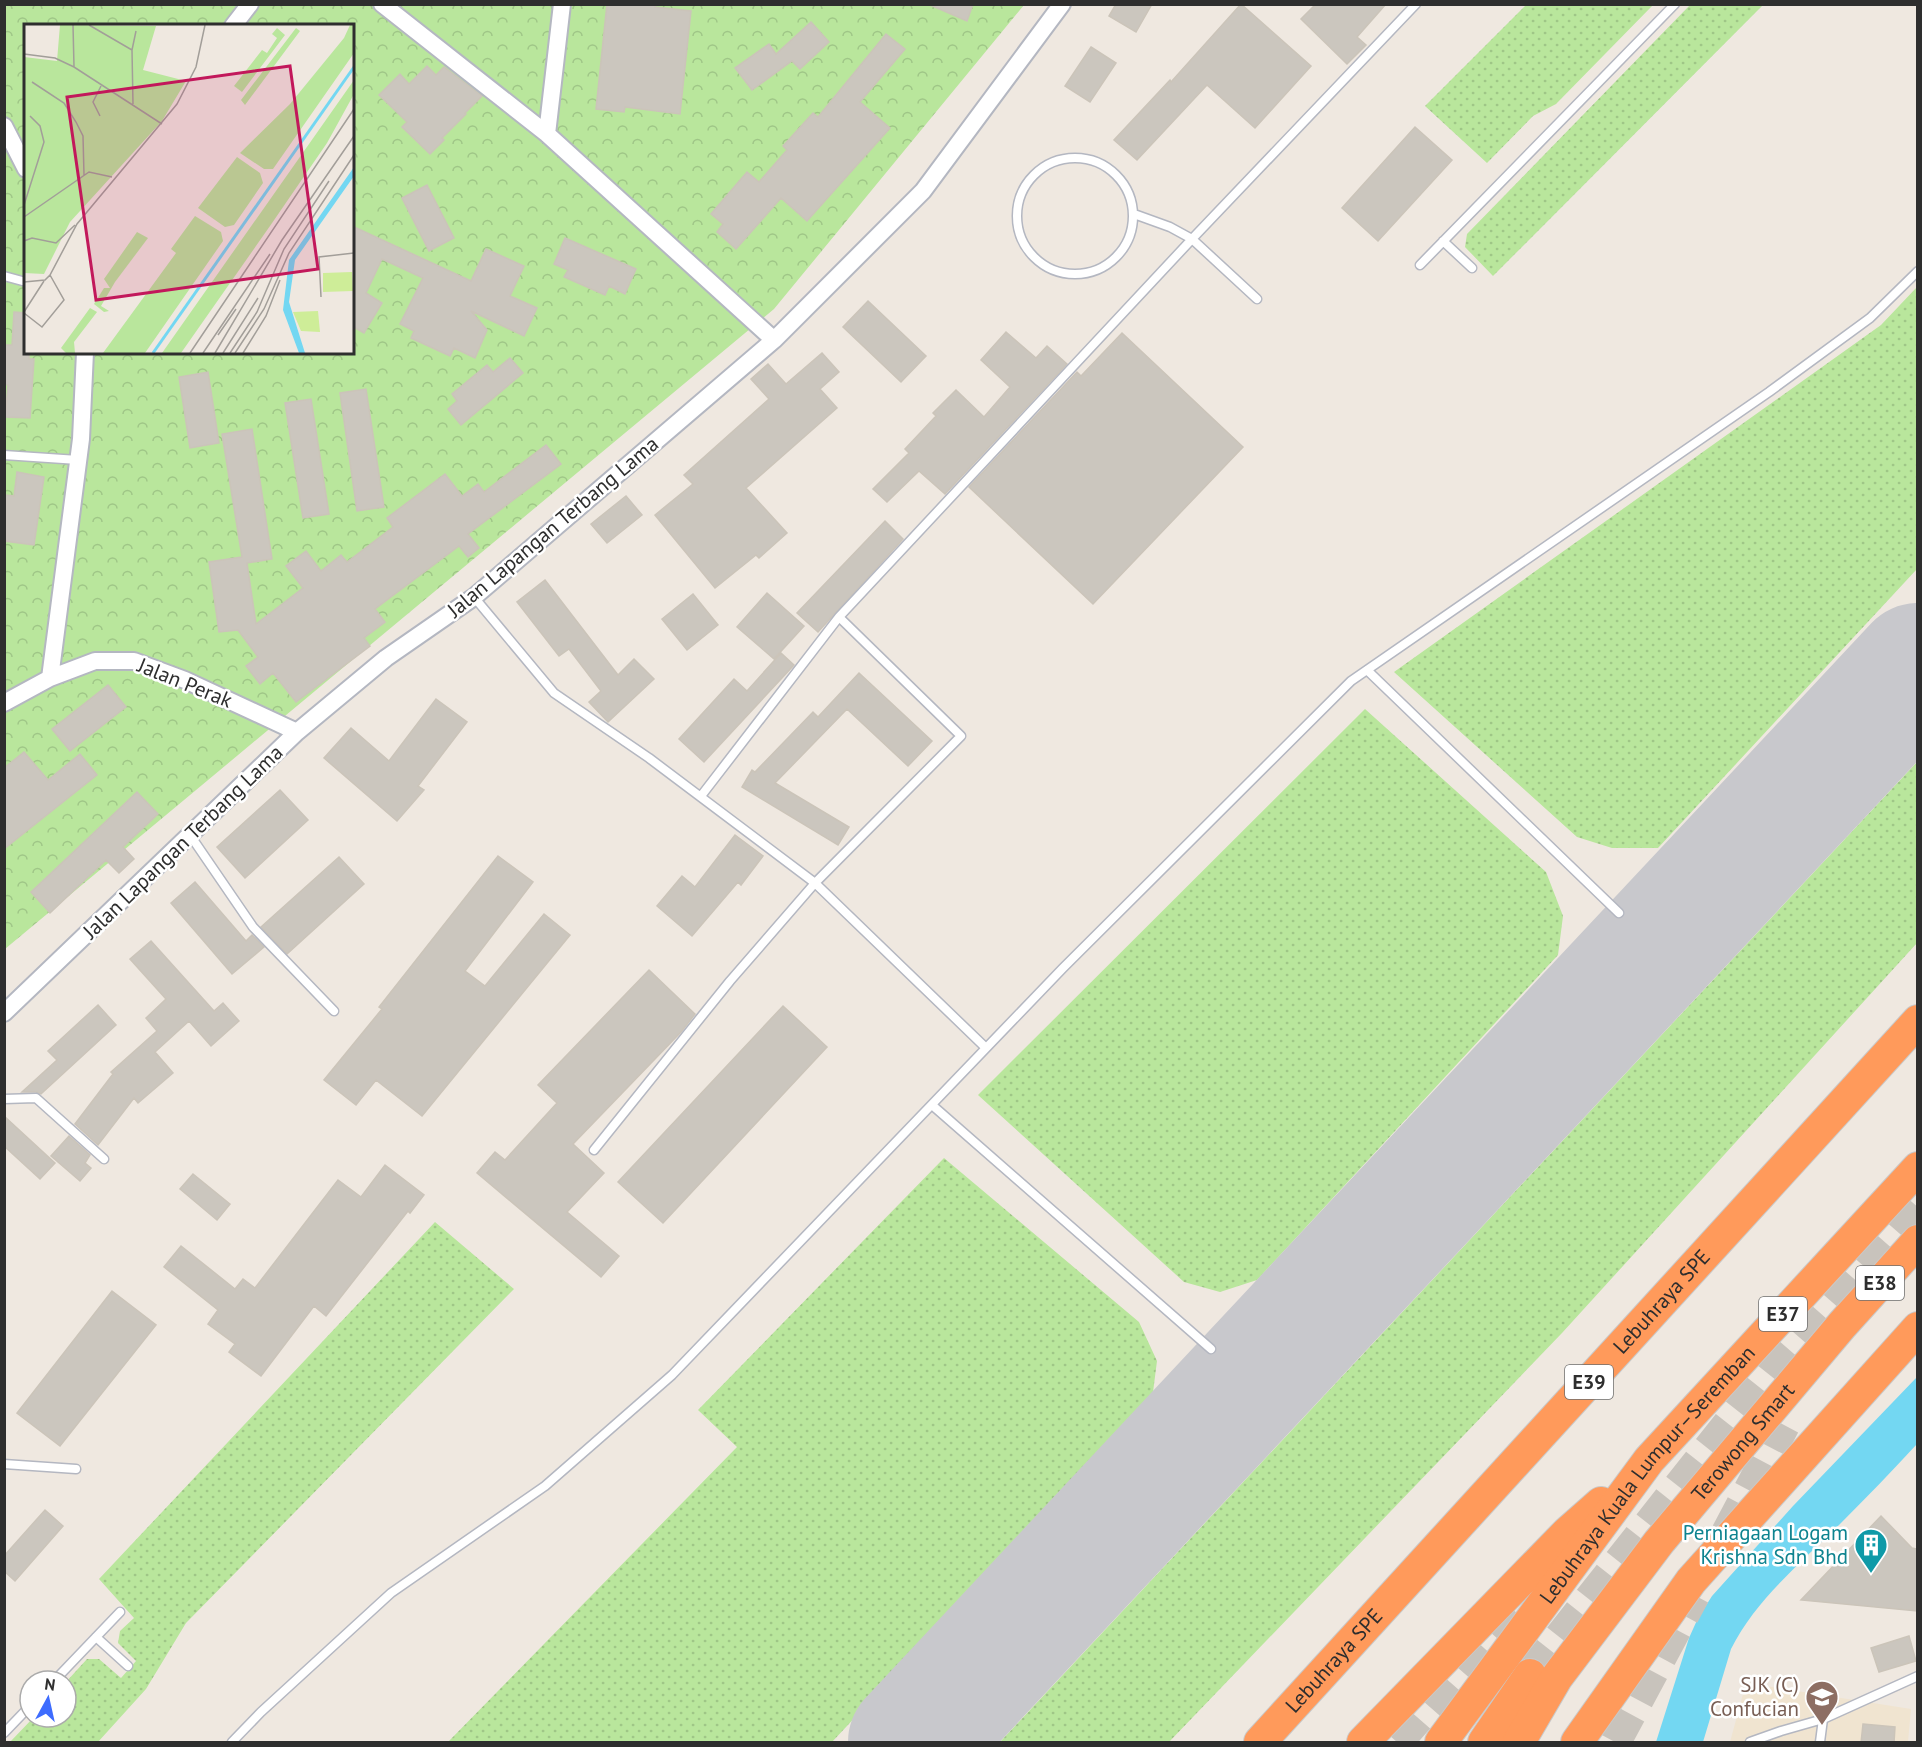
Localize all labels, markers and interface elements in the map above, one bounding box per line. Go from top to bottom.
inset map [24,24,354,354]
street label: Jalan Lapangan Terbang Lama [441,430,664,624]
street label: Jalan Perak [133,651,236,714]
street label: Jalan Lapangan Terbang Lama [76,739,288,945]
street label: Lebuhraya SPE [1607,1244,1716,1359]
road number: E38 [1856,1266,1904,1300]
road number: E37 [1759,1297,1807,1331]
street label: Lebuhraya Kuala Lumpur–Seremban [1533,1340,1761,1609]
road number: E39 [1565,1365,1613,1399]
street label: Terowong Smart [1685,1377,1800,1507]
place label: Perniagaan Logam Krishna Sdn Bhd [1683,1519,1848,1570]
building icon: Perniagaan Logam Krishna Sdn Bhd [1853,1527,1889,1574]
street label: Lebuhraya SPE [1279,1603,1388,1718]
north arrow [18,1669,78,1729]
place label: SJK (C) Confucian [1710,1671,1799,1722]
text: N [43,1674,57,1695]
school or university icon: SJK (C) Confucian [1804,1679,1840,1726]

